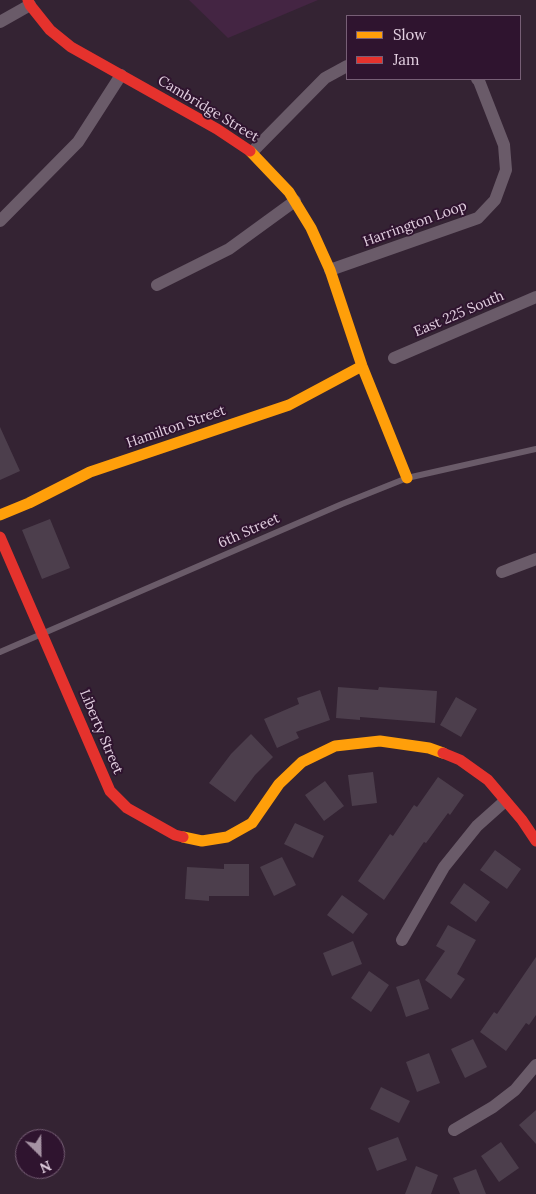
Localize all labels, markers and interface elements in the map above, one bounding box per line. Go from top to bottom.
legend [346,15,521,80]
text: Slow [393,25,426,44]
text: Jam [393,50,420,69]
street label: Cambridge Street [155,72,261,146]
street label: Harrington Loop [361,197,469,251]
street label: East 225 South [411,287,507,341]
street label: Hamilton Street [124,402,228,452]
street label: 6th Street [216,510,282,552]
street label: Liberty Street [76,687,126,777]
north arrow [15,1129,65,1179]
text: N [37,1156,54,1177]

